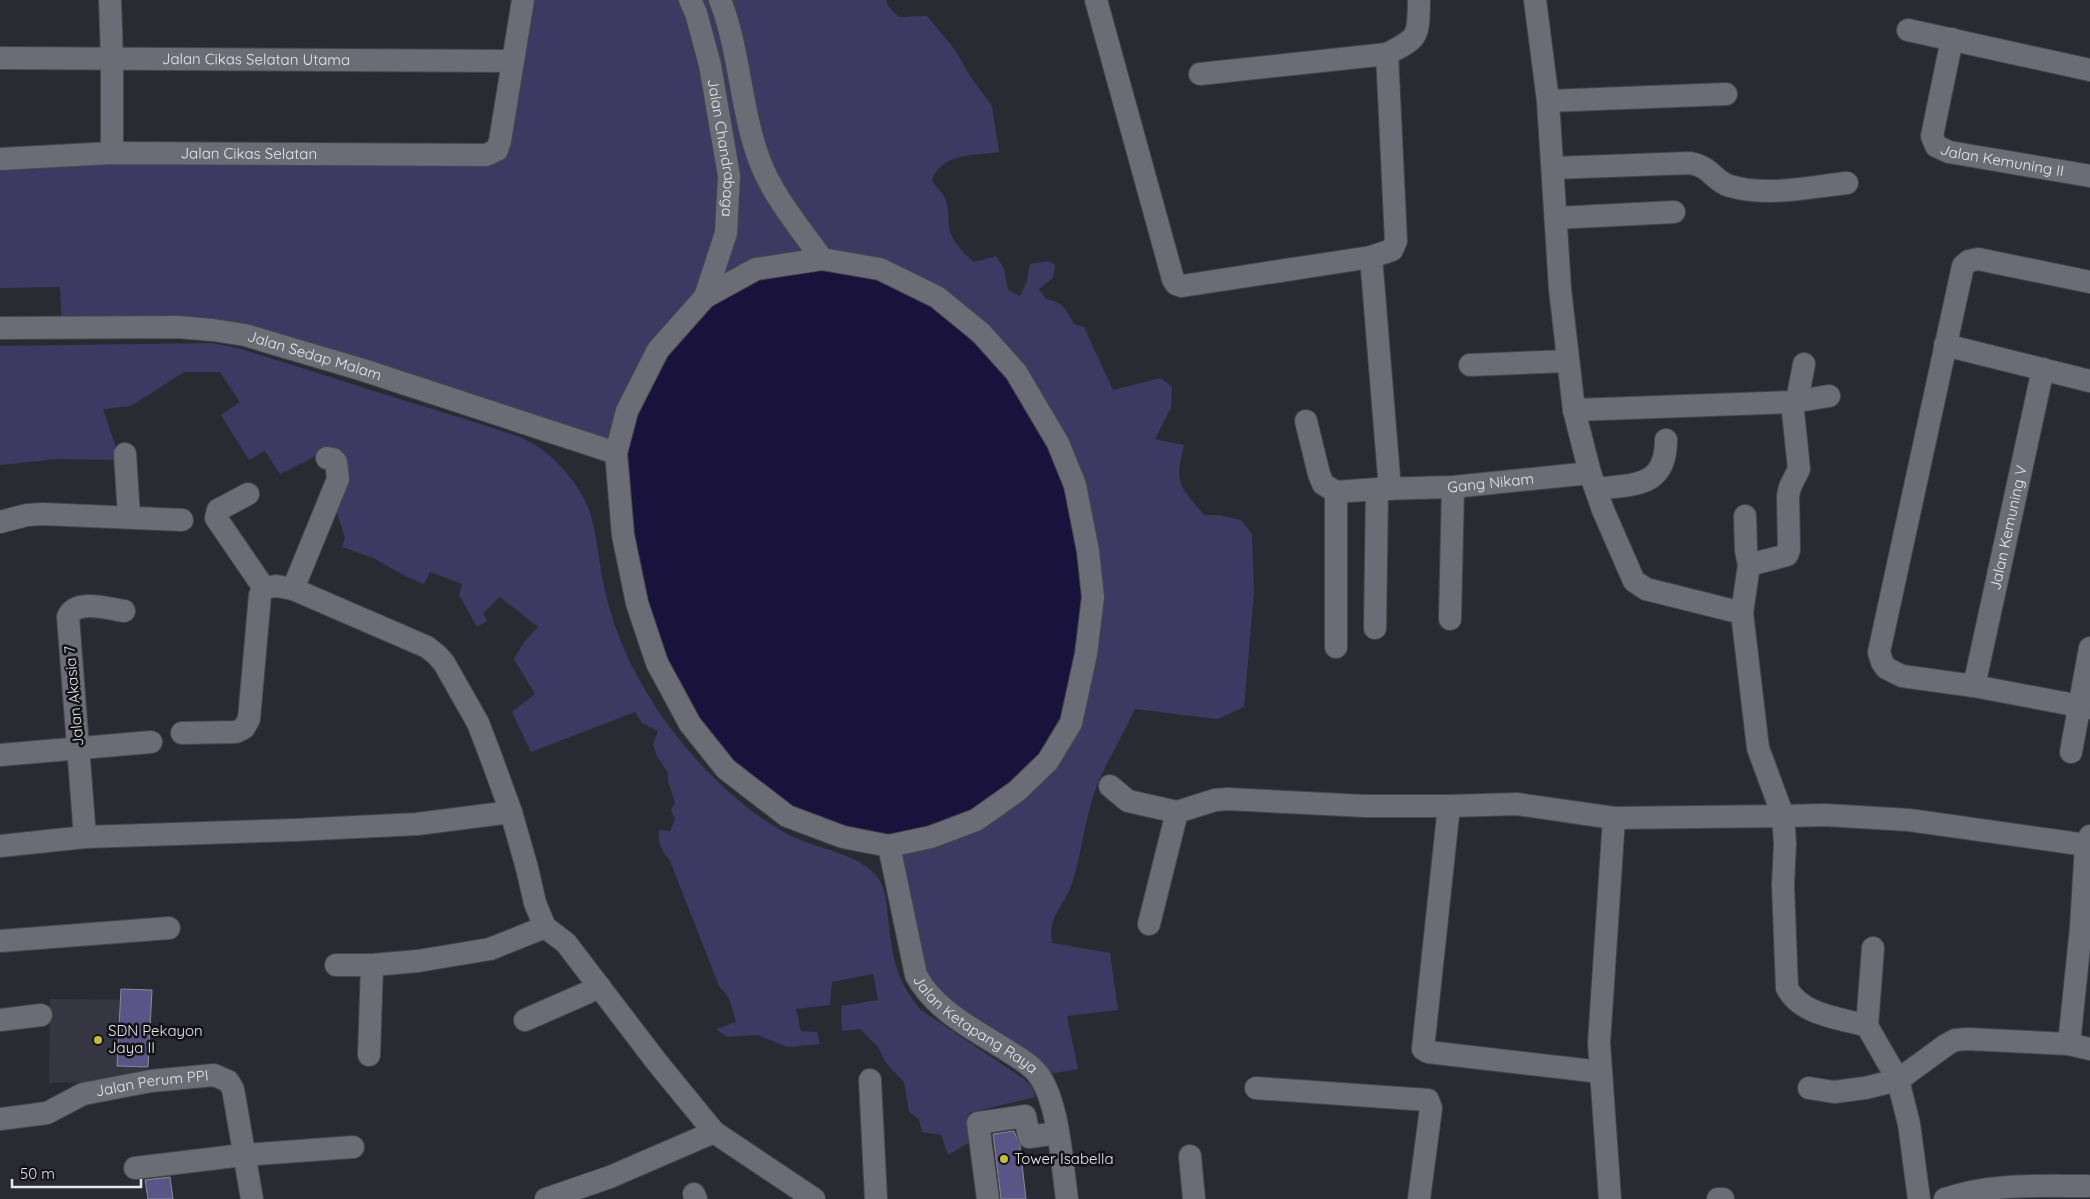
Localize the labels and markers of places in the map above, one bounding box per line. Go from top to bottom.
place label: SDN Pekayon Jaya II [108,1021,203,1057]
marker: SDN Pekayon Jaya II [92,1034,104,1046]
place label: Tower Isabella [1014,1149,1114,1168]
marker: Tower Isabella [998,1153,1010,1165]

